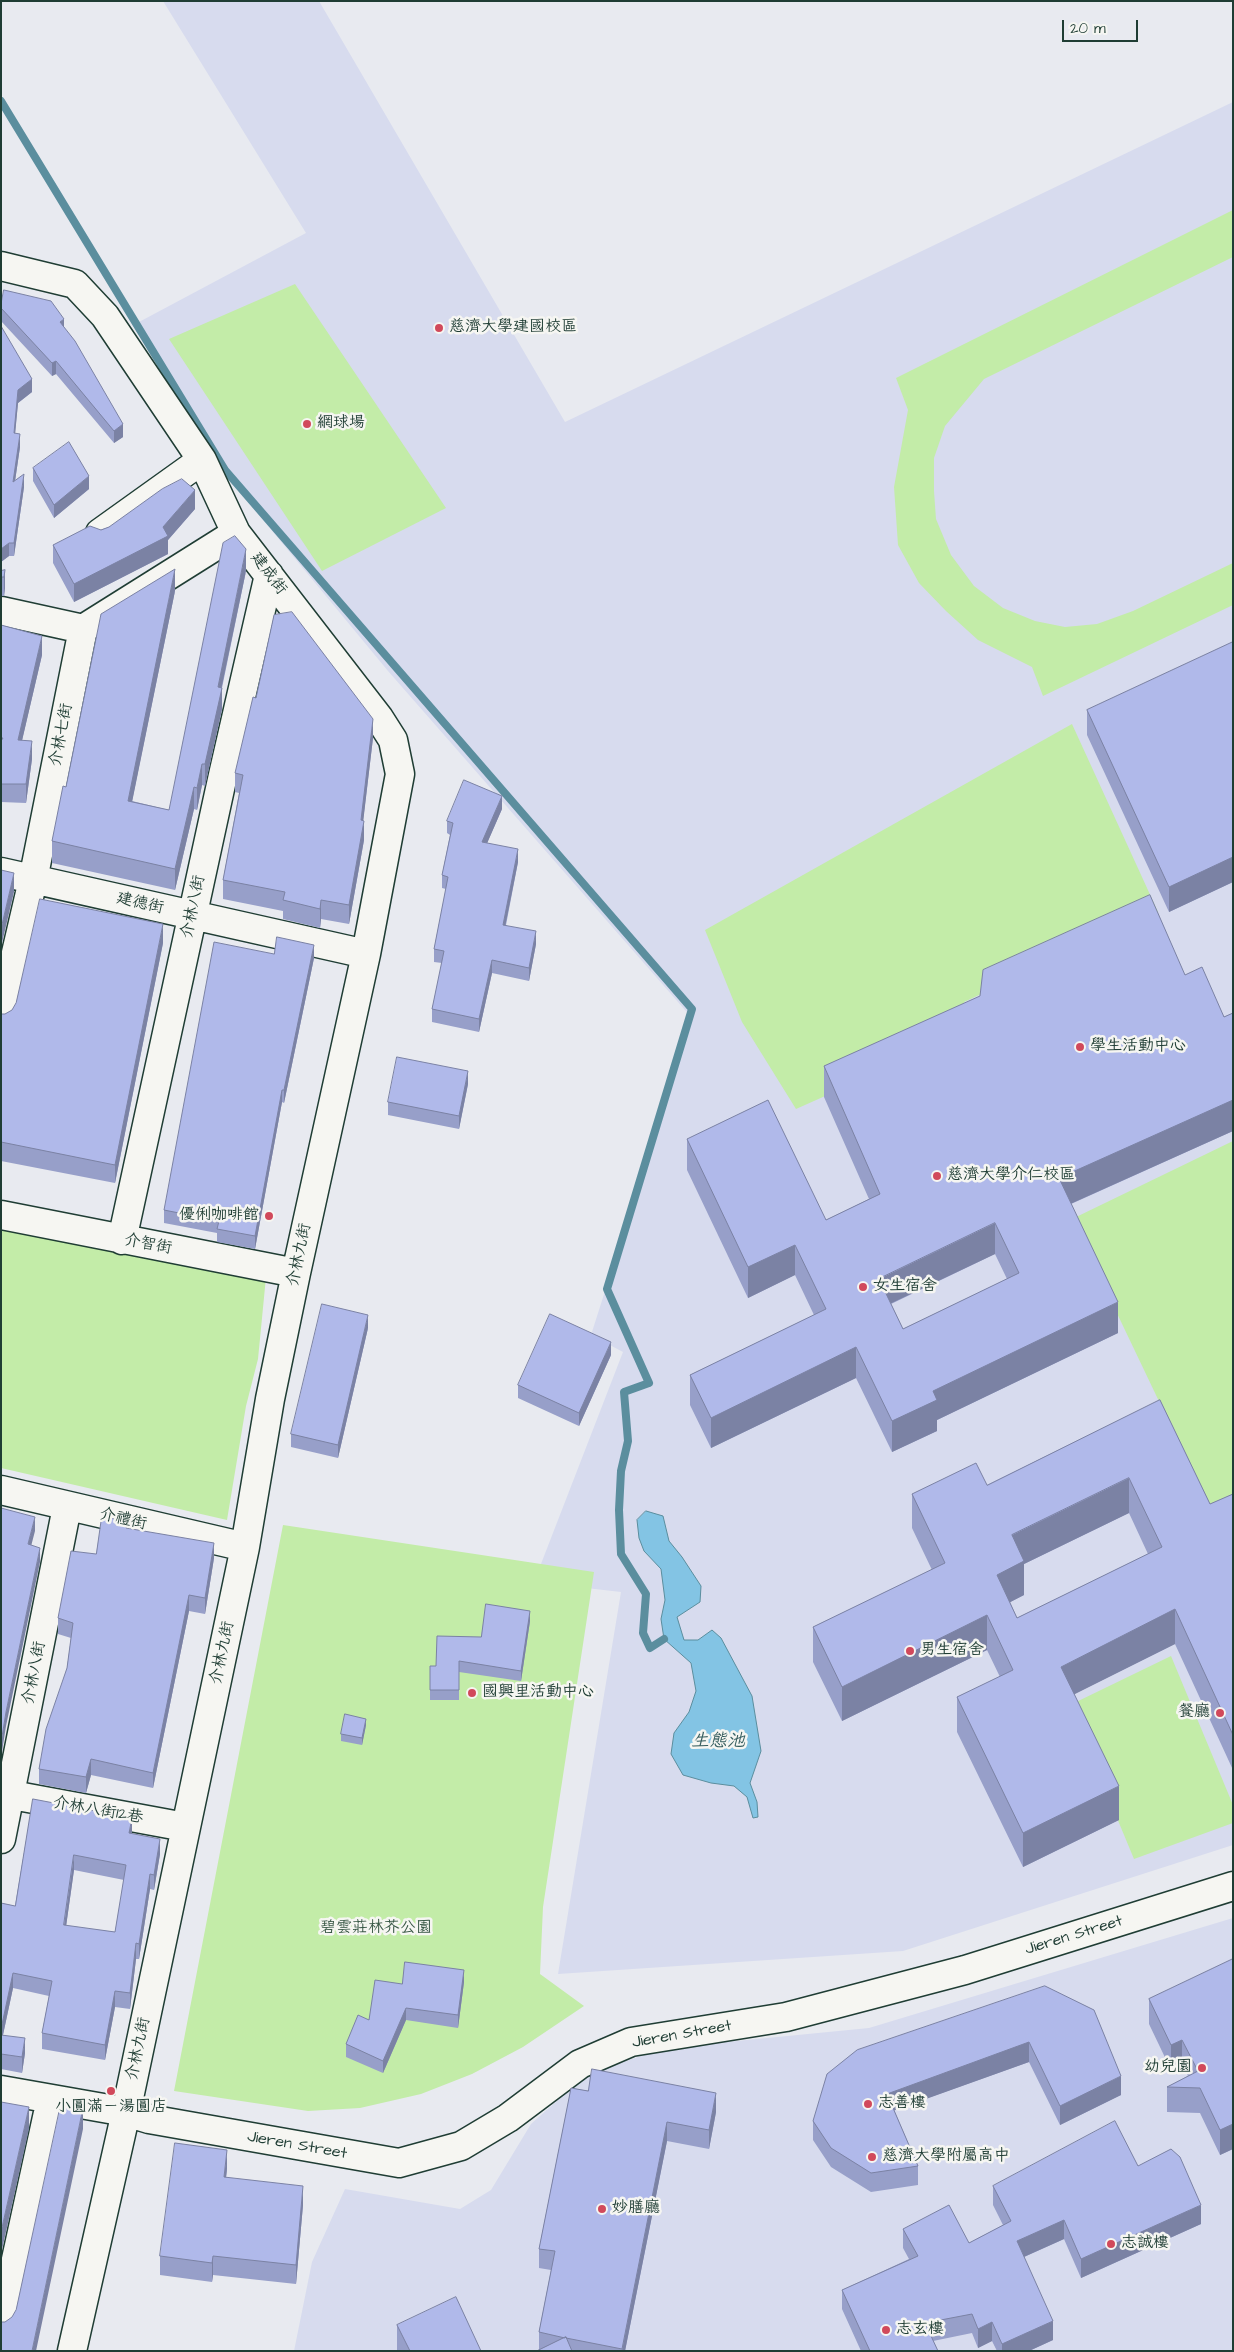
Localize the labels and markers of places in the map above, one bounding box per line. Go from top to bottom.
place label: 慈濟大學建國校區 [449,318,577,338]
marker: 慈濟大學建國校區 [433,322,445,334]
place label: 網球場 [317,414,365,434]
marker: 網球場 [301,418,313,430]
place label: 學生活動中心 [1090,1037,1186,1057]
marker: 學生活動中心 [1074,1041,1086,1053]
place label: 慈濟大學介仁校區 [947,1166,1075,1186]
marker: 慈濟大學介仁校區 [931,1170,943,1182]
place label: 優俐咖啡館 [179,1206,259,1226]
marker: 優俐咖啡館 [263,1210,275,1222]
place label: 女生宿舍 [873,1277,937,1297]
marker: 女生宿舍 [857,1281,869,1293]
place label: 男生宿舍 [920,1641,984,1661]
marker: 男生宿舍 [904,1645,916,1657]
place label: 國興里活動中心 [482,1683,594,1703]
marker: 國興里活動中心 [466,1687,478,1699]
place label: 餐廳 [1178,1703,1210,1723]
marker: 餐廳 [1214,1707,1226,1719]
place label: 幼兒園 [1144,2058,1192,2078]
marker: 幼兒園 [1196,2062,1208,2074]
marker: 小圓滿－湯圓店 [105,2085,117,2097]
place label: 志善樓 [878,2094,926,2114]
place label: 小圓滿－湯圓店 [55,2098,167,2118]
marker: 志善樓 [862,2098,874,2110]
place label: 慈濟大學附屬高中 [882,2147,1010,2167]
marker: 慈濟大學附屬高中 [866,2151,878,2163]
place label: 妙膳廳 [612,2199,660,2219]
marker: 妙膳廳 [596,2203,608,2215]
place label: 志誠樓 [1121,2234,1169,2254]
marker: 志誠樓 [1105,2238,1117,2250]
place label: 志玄樓 [896,2320,944,2340]
marker: 志玄樓 [880,2324,892,2336]

